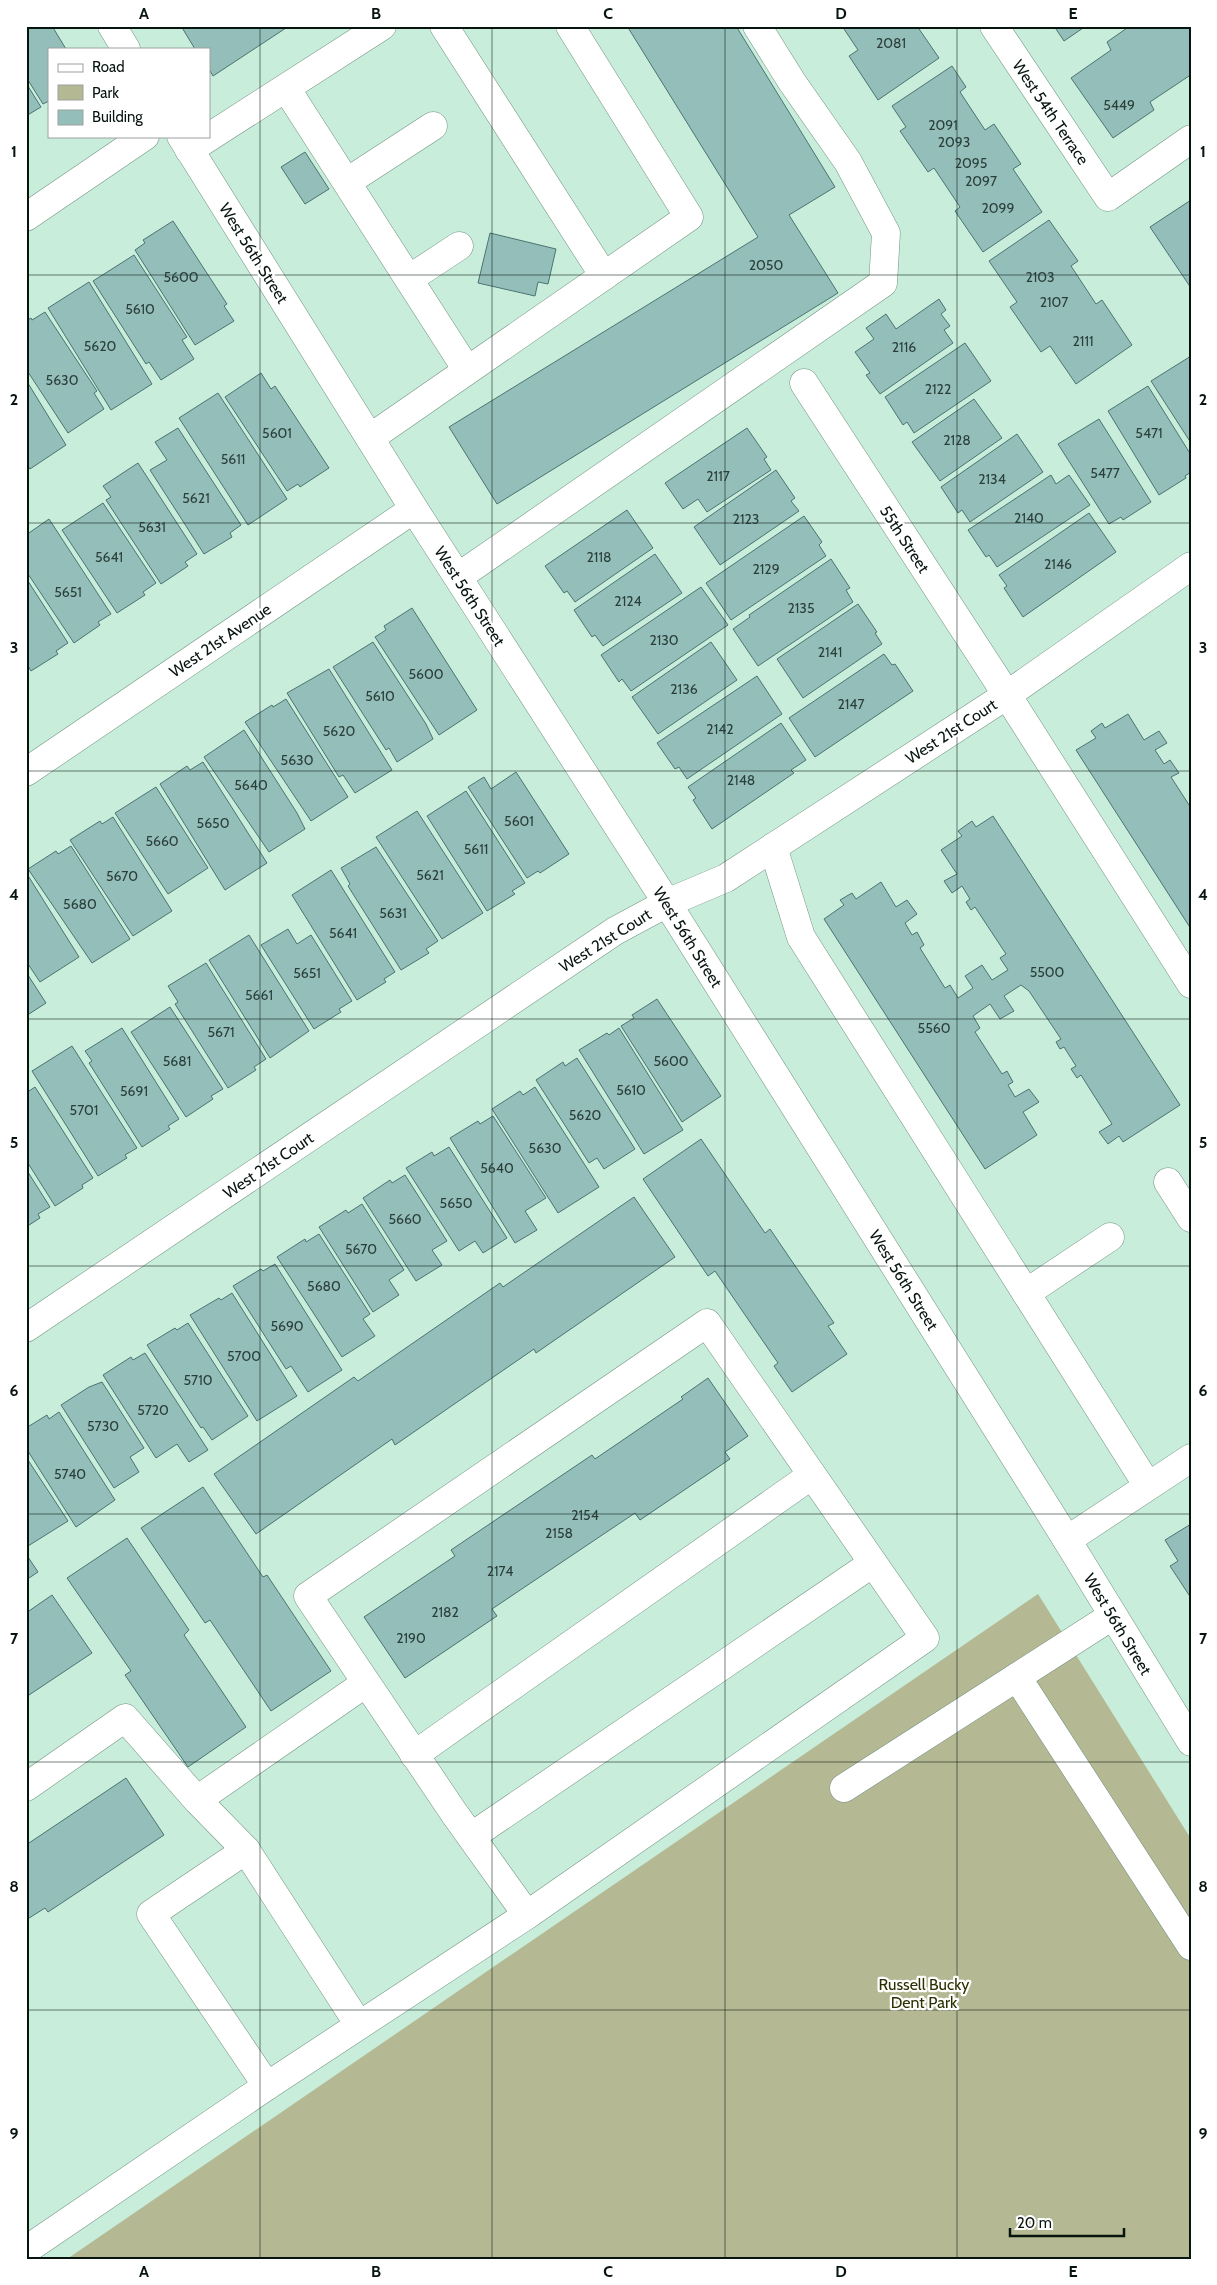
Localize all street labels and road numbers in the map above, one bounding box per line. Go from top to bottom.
street label: West 54th Terrace [1008,56,1093,168]
street label: West 56th Street [215,200,292,308]
street label: 55th Street [876,502,934,577]
street label: West 56th Street [430,543,509,650]
street label: West 21st Avenue [166,599,275,681]
street label: West 21st Court [902,695,1001,768]
street label: West 56th Street [649,884,726,992]
street label: West 21st Court [556,904,655,976]
street label: West 21st Court [220,1128,318,1203]
street label: West 56th Street [865,1227,942,1335]
street label: West 56th Street [1080,1570,1156,1679]

